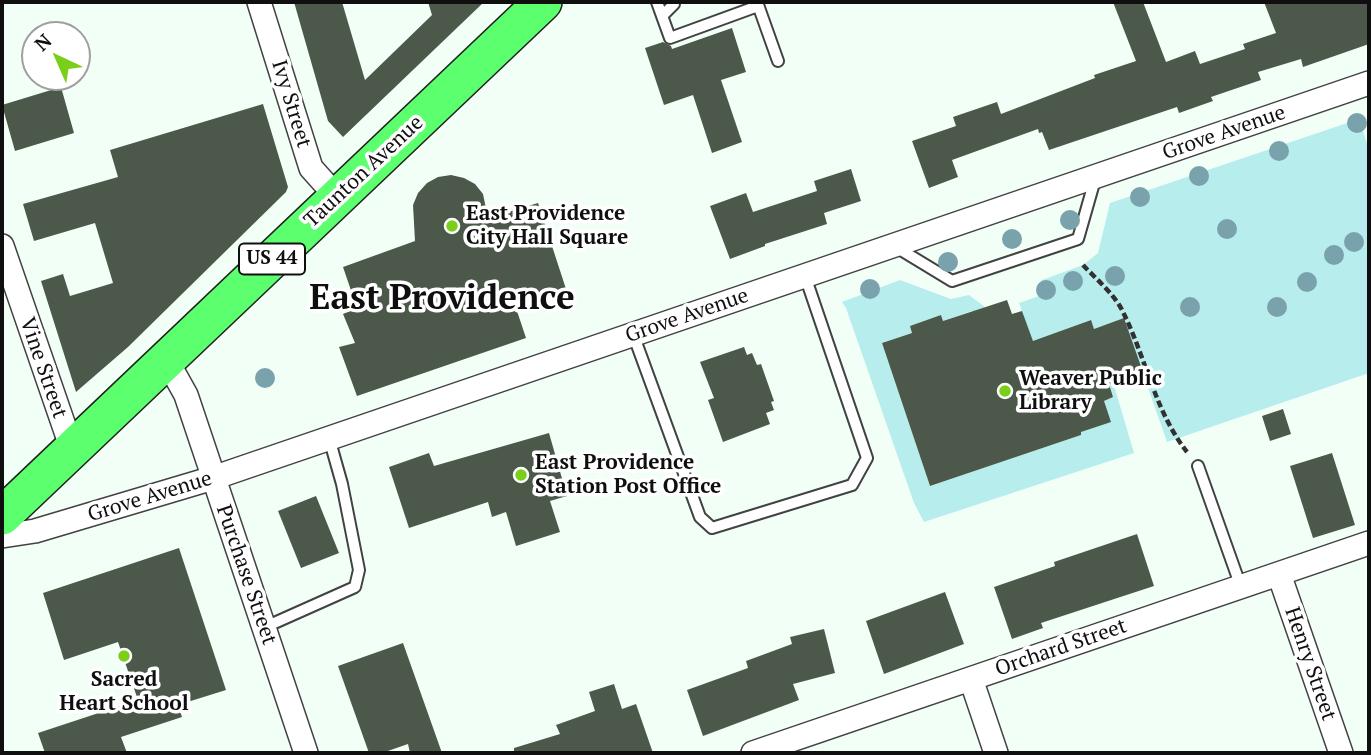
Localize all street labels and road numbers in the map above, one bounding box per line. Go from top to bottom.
street label: Ivy Street [266,57,316,151]
street label: Grove Avenue [1159,100,1289,166]
street label: Taunton Avenue [299,111,429,233]
road number: US 44 [239,244,305,274]
street label: Grove Avenue [622,283,752,349]
street label: Vine Street [14,314,72,422]
street label: Grove Avenue [85,466,215,528]
street label: Purchase Street [210,502,282,648]
street label: Henry Street [1279,604,1341,724]
street label: Orchard Street [992,614,1130,682]

